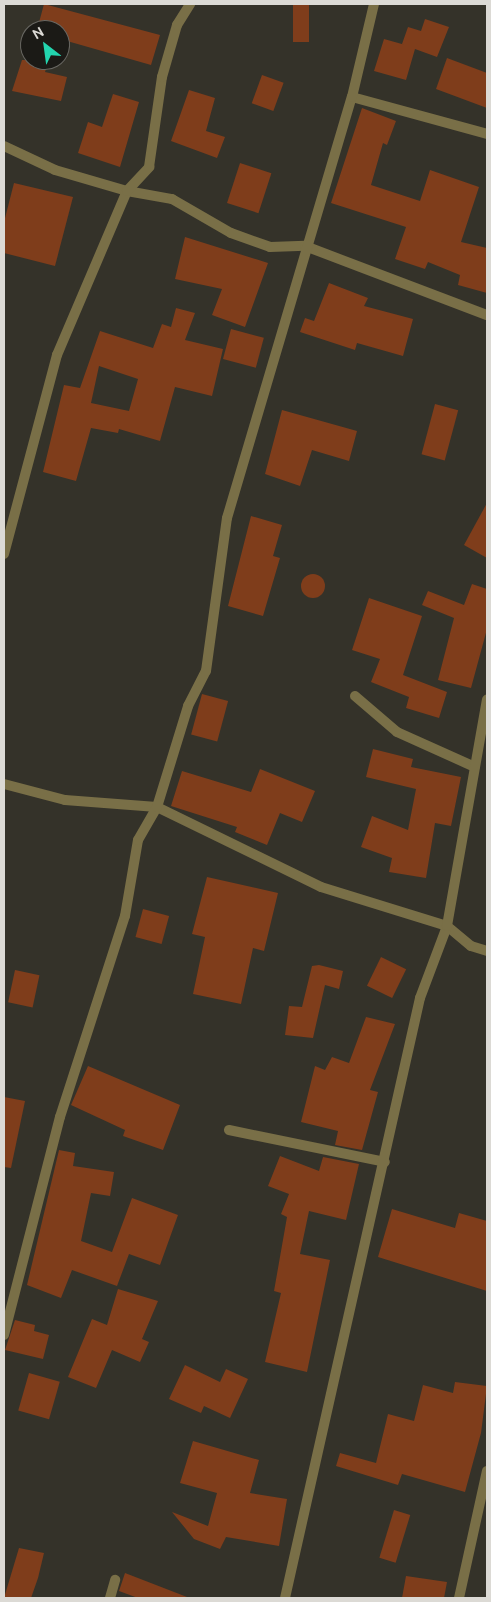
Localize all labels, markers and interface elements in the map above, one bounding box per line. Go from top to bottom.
north arrow [20,20,70,70]
text: N [29,23,47,42]

